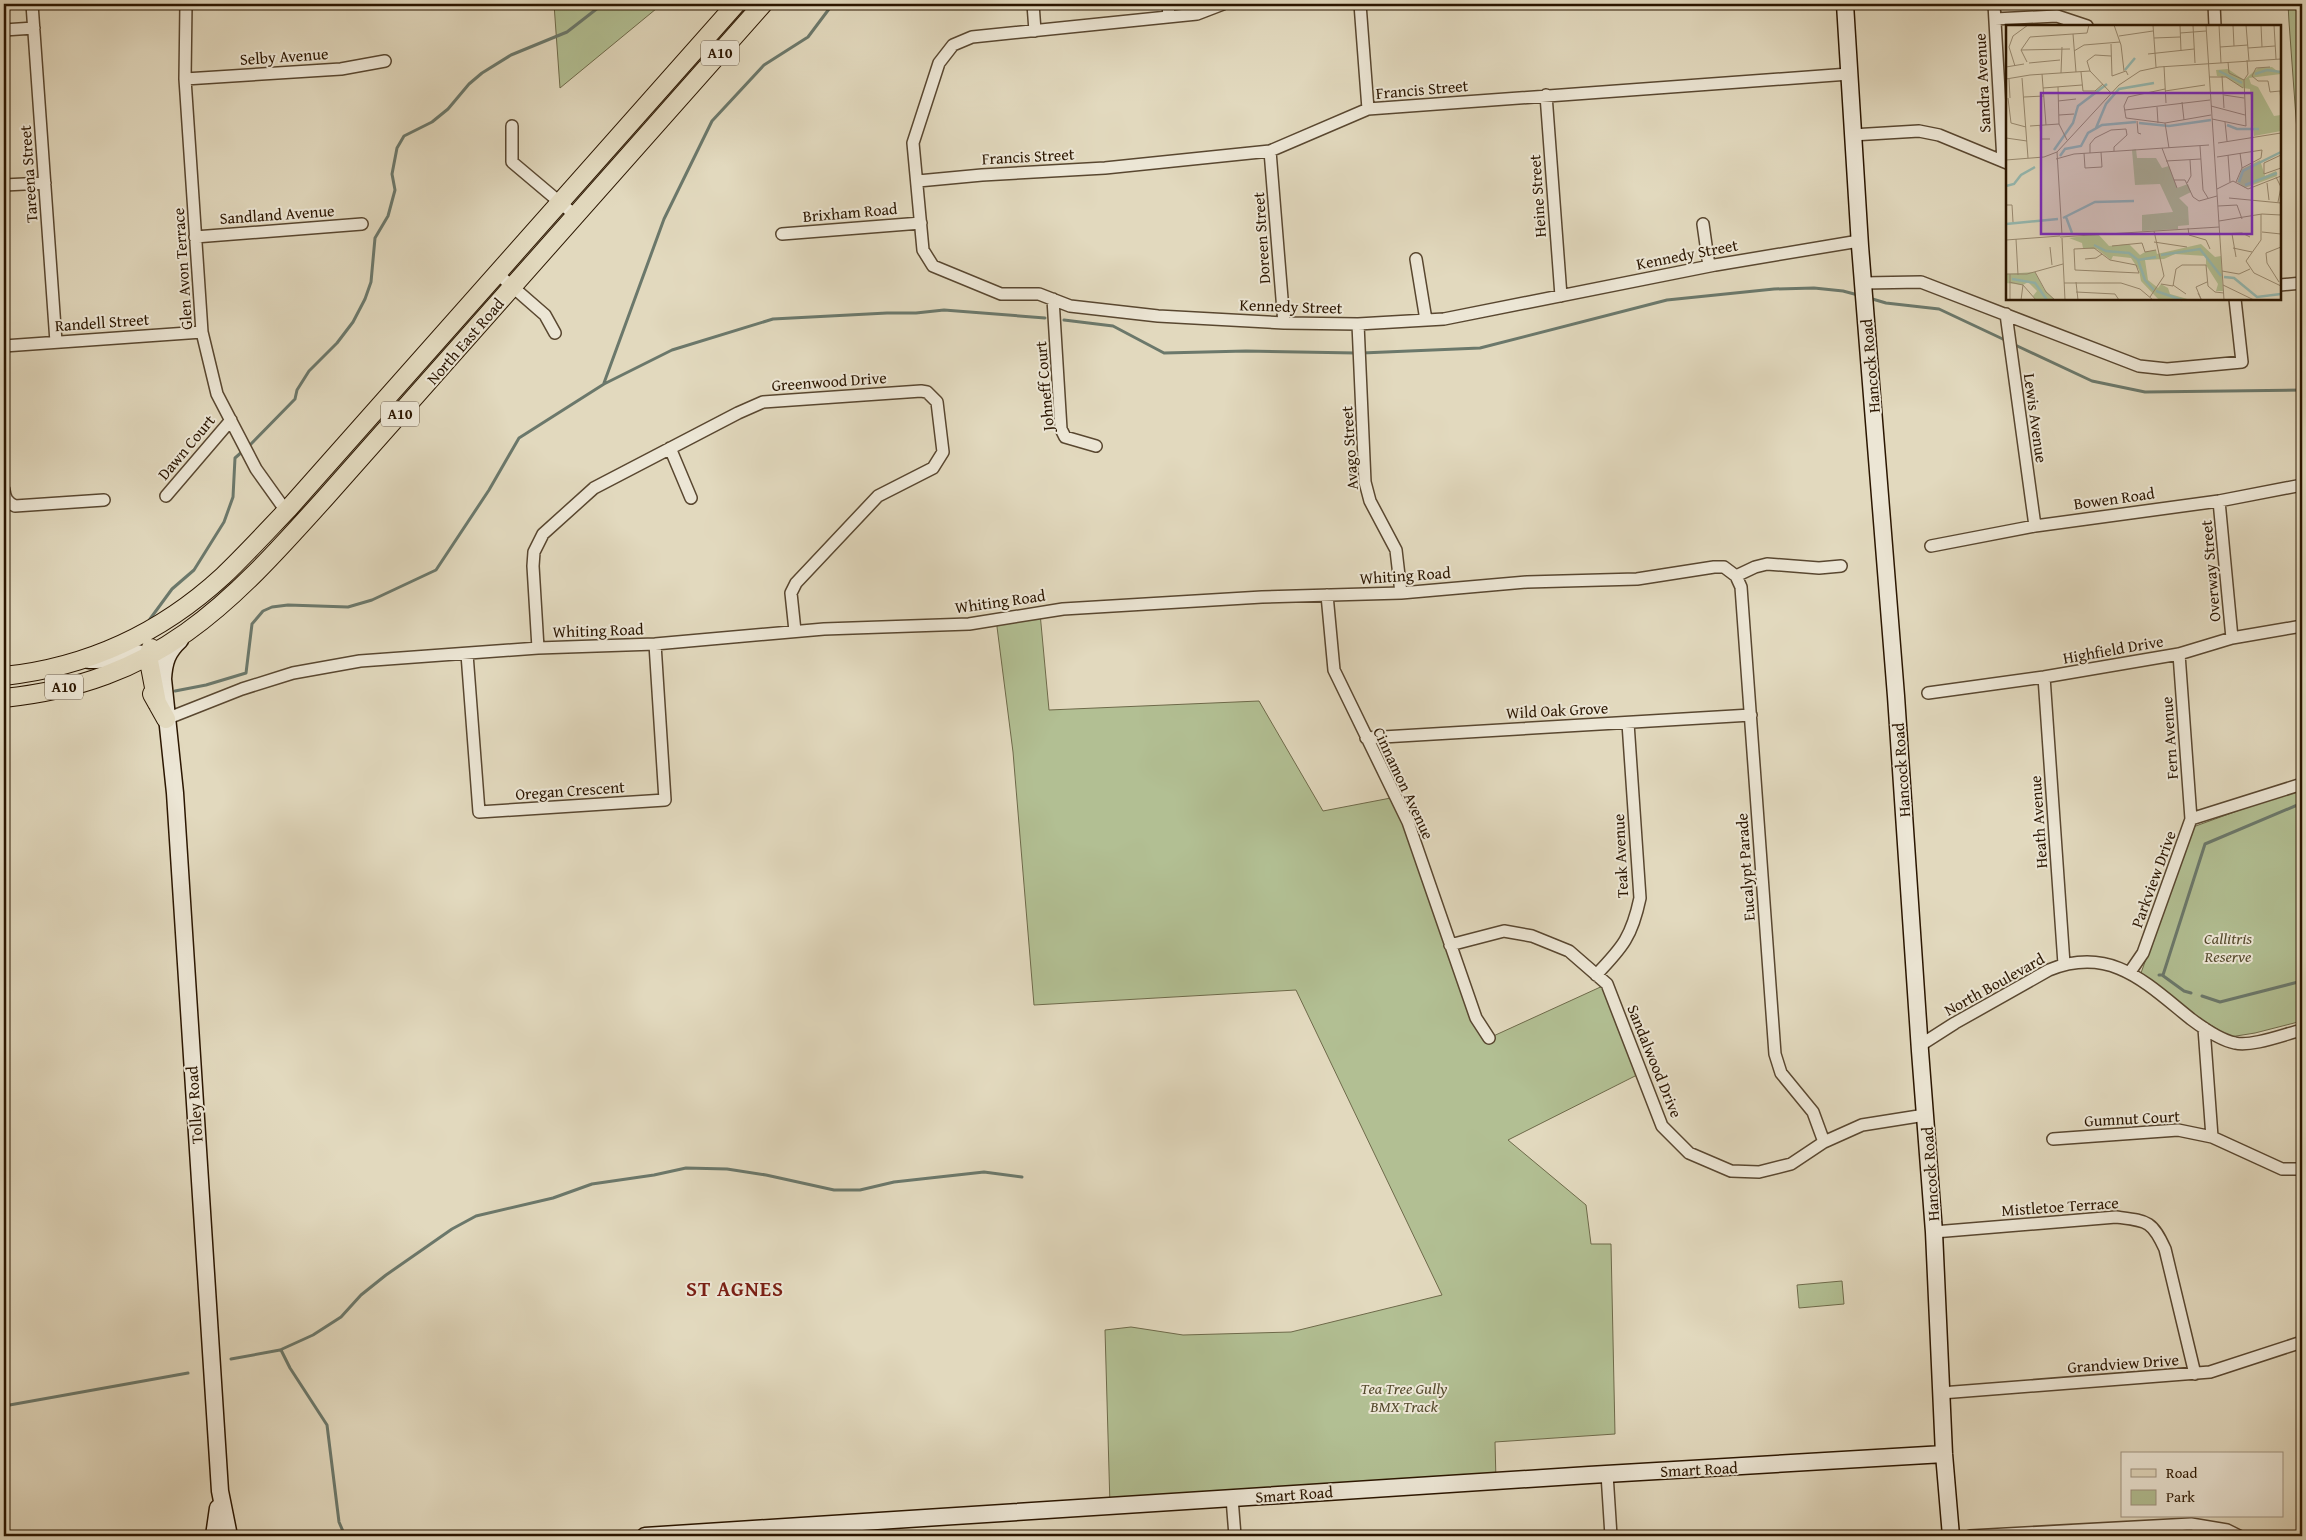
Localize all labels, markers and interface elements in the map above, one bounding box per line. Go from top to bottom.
inset map [2006,25,2281,300]
street label: Sandra Avenue [1967,33,1997,133]
road number: A10 [701,40,739,66]
street label: Selby Avenue [239,41,329,71]
street label: Francis Street [1375,73,1470,105]
street label: Tareena Street [13,124,43,224]
street label: Francis Street [981,142,1075,170]
street label: Heine Street [1522,153,1552,238]
street label: Doreen Street [1246,191,1276,285]
street label: Brixham Road [802,196,899,228]
street label: Sandland Avenue [219,198,335,230]
street label: Glen Avon Terrace [166,207,198,331]
street label: Kennedy Street [1634,232,1740,276]
street label: North East Road [421,292,510,390]
street label: Kennedy Street [1239,292,1343,320]
street label: Randell Street [54,307,150,337]
street label: Hancock Road [1854,317,1886,414]
street label: Johneff Court [1028,340,1060,434]
street label: Greenwood Drive [771,365,887,397]
street label: Lewis Avenue [2018,372,2054,464]
road number: A10 [381,402,419,426]
street label: Avago Street [1334,405,1364,491]
street label: Dawn Court [152,409,221,485]
street label: Bowen Road [2072,480,2156,516]
street label: Overway Street [2194,519,2226,623]
street label: Whiting Road [1359,560,1452,590]
street label: Whiting Road [953,583,1047,619]
street label: Whiting Road [552,616,644,644]
street label: Highfield Drive [2061,628,2165,670]
road number: A10 [45,674,83,700]
street label: Wild Oak Grove [1505,695,1609,725]
street label: Fern Avenue [2154,696,2184,780]
street label: Hancock Road [1886,722,1916,818]
street label: Cinnamon Avenue [1367,723,1441,843]
street label: Oregan Crescent [514,774,626,806]
street label: Heath Avenue [2023,775,2053,869]
street label: Eucalypt Parade [1729,812,1761,922]
street label: Teak Avenue [1606,813,1634,899]
street label: Parkview Drive [2124,827,2182,931]
park label: Callitris Reserve [2204,926,2252,968]
street label: North Boulevard [1939,946,2049,1022]
street label: Sandalwood Drive [1621,1001,1689,1121]
street label: Tolley Road [179,1065,209,1145]
street label: Gumnut Court [2084,1103,2181,1132]
street label: Hancock Road [1915,1126,1945,1222]
street label: Mistletoe Terrace [2001,1190,2119,1222]
district label: ST AGNES [686,1273,784,1304]
street label: Grandview Drive [2066,1347,2180,1379]
park label: Tea Tree Gully BMX Track [1361,1376,1448,1418]
legend [2121,1452,2284,1518]
street label: Smart Road [1660,1455,1739,1483]
text: Road [2166,1462,2197,1483]
street label: Smart Road [1254,1479,1334,1509]
text: Park [2166,1486,2195,1507]

